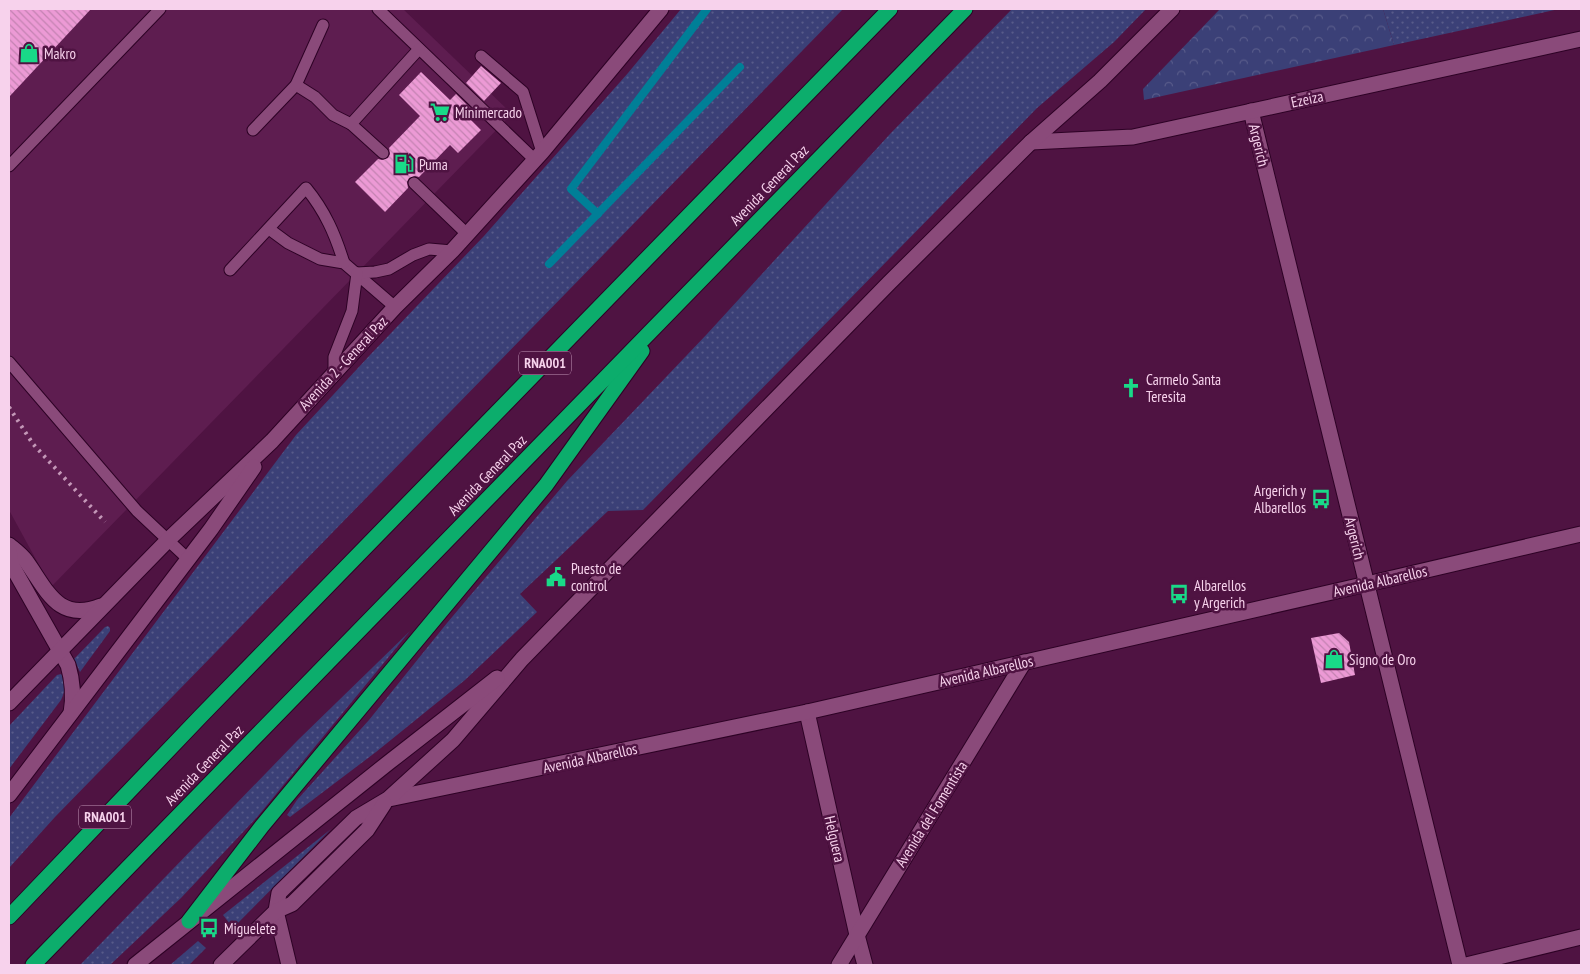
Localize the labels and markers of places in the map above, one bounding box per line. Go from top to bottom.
shop icon: Makro [18,42,40,64]
place label: Makro [44,44,76,63]
supermarket icon: Minimercado [429,101,451,123]
place label: Minimercado [455,103,522,122]
fuel station icon: Puma [393,153,415,175]
place label: Puma [419,155,448,174]
place label: Carmelo Santa Teresita [1146,370,1221,406]
church icon: Carmelo Santa Teresita [1120,377,1142,399]
place label: Argerich y Albarellos [1254,481,1306,517]
bus stop icon: Argerich y Albarellos [1310,488,1332,510]
place label: Puesto de control [571,559,622,595]
public building icon: Puesto de control [545,566,567,588]
place label: Albarellos y Argerich [1194,576,1246,612]
bus stop icon: Albarellos y Argerich [1168,583,1190,605]
shop icon: Signo de Oro [1323,648,1345,670]
place label: Signo de Oro [1349,650,1416,669]
bus stop icon: Miguelete [198,917,220,939]
place label: Miguelete [224,919,276,938]

